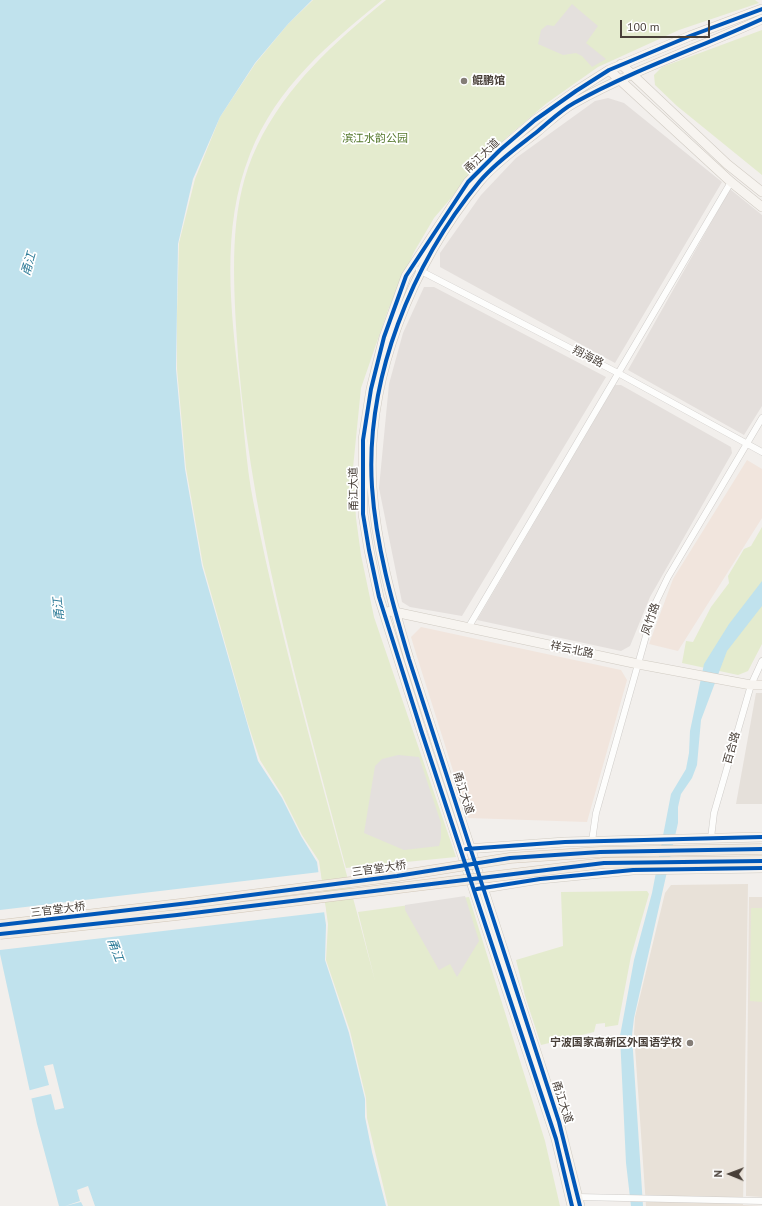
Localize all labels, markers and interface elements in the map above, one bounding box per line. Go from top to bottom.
scale bar [622,12,712,38]
text: 100 m [627,19,660,34]
place label: 鲲鹏馆 [472,74,505,88]
marker: 鲲鹏馆 [459,76,469,86]
park label: 滨江水韵公园 [342,132,408,146]
street label: 甬江大道 [462,136,502,176]
water label: 甬江 [19,250,39,278]
street label: 翔海路 [570,344,606,370]
street label: 甬江大道 [347,467,361,511]
water label: 甬江 [51,596,67,622]
street label: 凤竹路 [639,601,663,637]
street label: 祥云北路 [549,639,595,661]
street label: 百合路 [721,730,743,766]
street label: 甬江大道 [450,770,476,816]
street label: 三官堂大桥 [351,859,407,879]
street label: 三官堂大桥 [30,900,86,920]
water label: 甬江 [104,936,126,964]
place label: 宁波国家高新区外国语学校 [550,1036,682,1050]
marker: 宁波国家高新区外国语学校 [685,1038,695,1048]
street label: 甬江大道 [549,1079,575,1125]
north arrow [710,1154,750,1194]
text: N [711,1170,725,1178]

